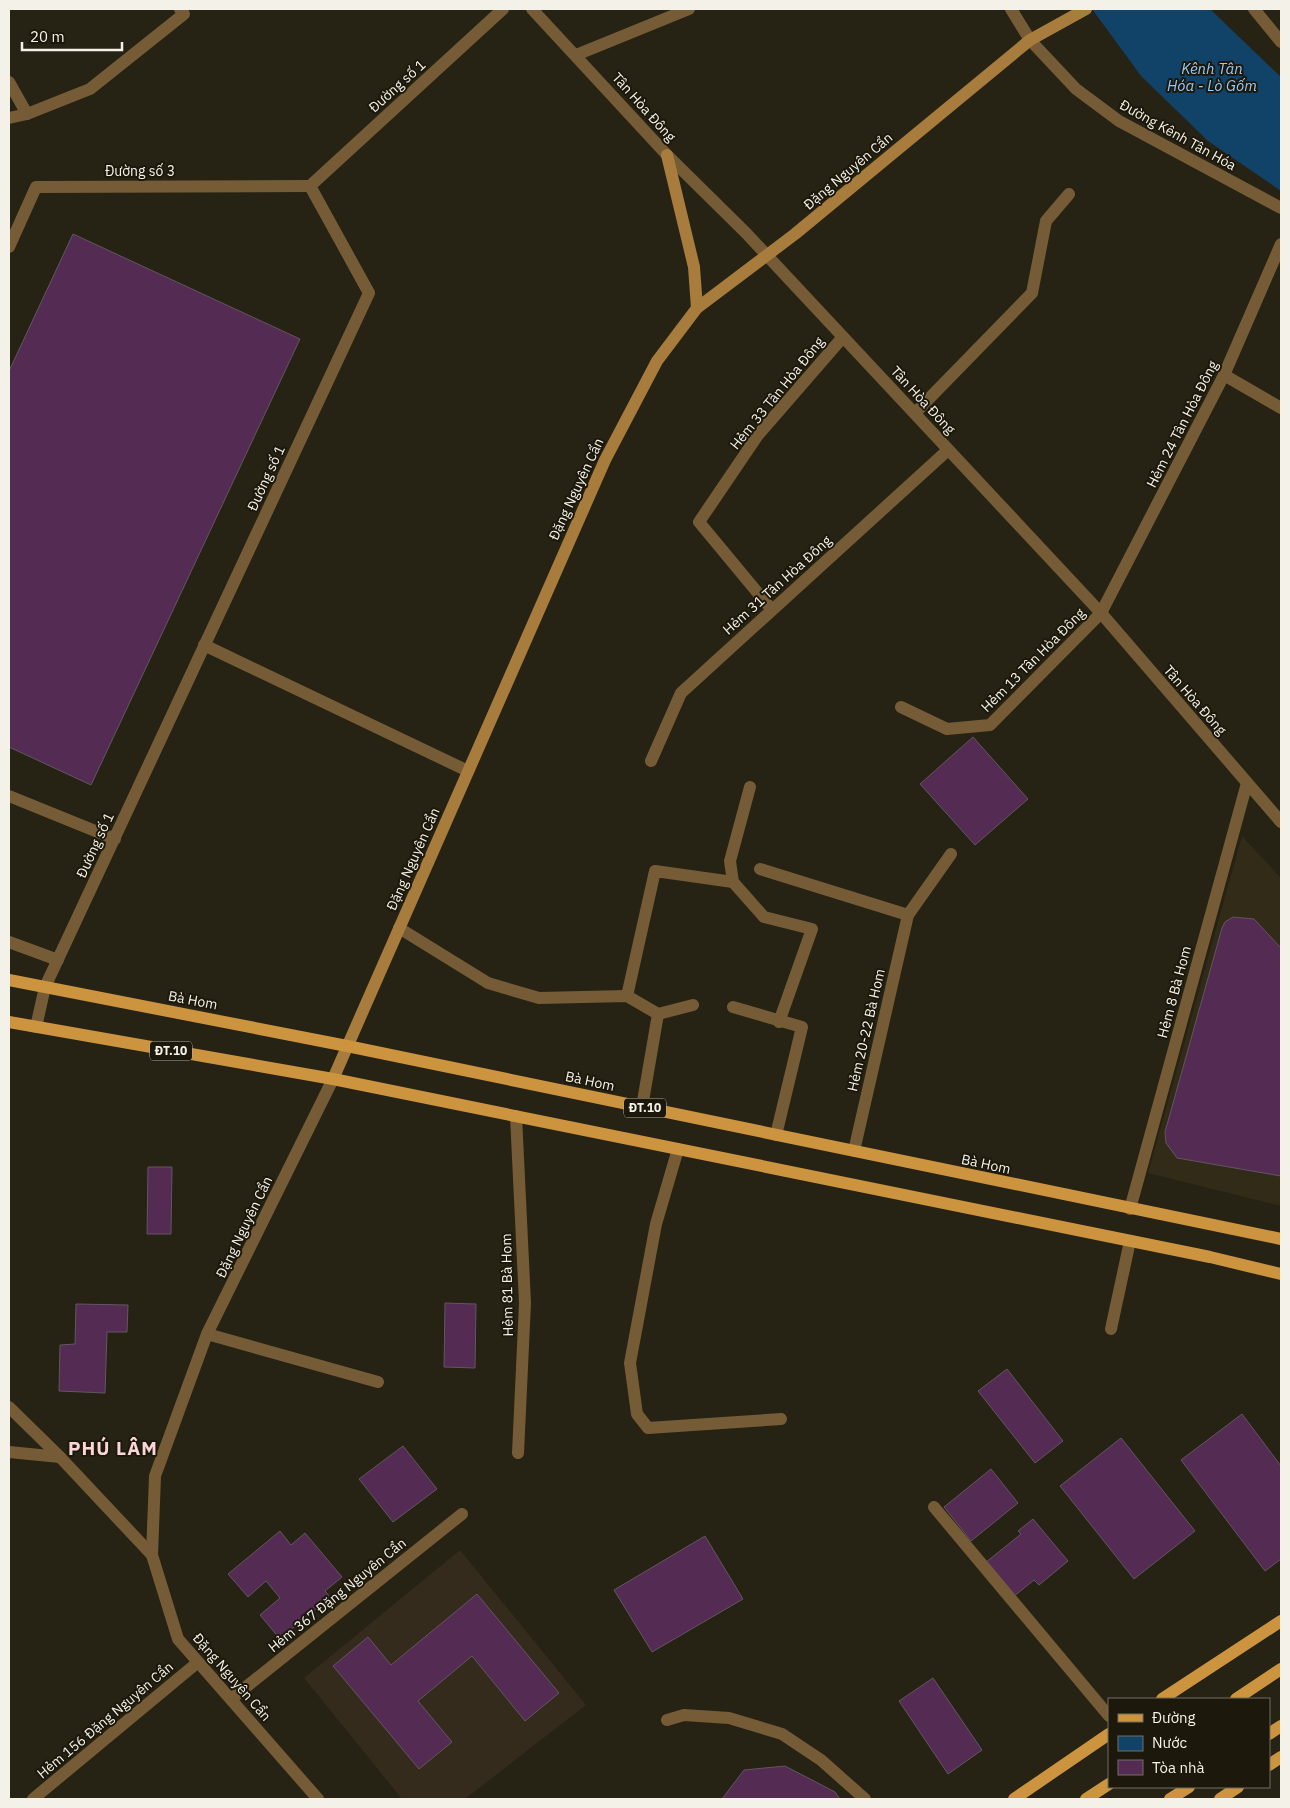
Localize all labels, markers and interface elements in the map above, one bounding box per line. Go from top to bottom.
scale bar [22,20,122,52]
text: 20 m [30,27,65,46]
street label: Đường số 1 [365,56,429,116]
water label: Kênh Tân Hóa - Lò Gốm [1167,59,1257,95]
street label: Tân Hòa Đông [608,69,680,146]
street label: Đường Kênh Tân Hóa [1117,96,1240,175]
street label: Đặng Nguyên Cẩn [800,129,896,213]
street label: Đường số 3 [105,162,175,180]
street label: Hẻm 33 Tân Hòa Đông [726,332,828,453]
street label: Hẻm 24 Tân Hòa Đông [1142,357,1222,491]
street label: Tân Hòa Đông [887,362,960,438]
street label: Đặng Nguyên Cẩn [544,435,608,543]
street label: Đường số 1 [243,442,289,514]
street label: Hẻm 31 Tân Hòa Đông [719,531,836,639]
street label: Hẻm 13 Tân Hòa Đông [977,604,1089,716]
street label: Tân Hòa Đông [1160,661,1231,739]
street label: Đặng Nguyên Cẩn [382,805,444,913]
street label: Đường số 1 [72,809,118,881]
street label: Hẻm 8 Bà Hom [1153,944,1195,1040]
street label: Hẻm 20-22 Bà Hom [843,967,889,1093]
street label: Bà Hom [167,986,219,1014]
road number: ĐT.10 [150,1042,192,1060]
street label: Bà Hom [564,1067,616,1095]
road number: ĐT.10 [624,1098,666,1118]
street label: Bà Hom [960,1150,1012,1178]
street label: Đặng Nguyên Cẩn [212,1173,276,1281]
street label: Hẻm 81 Bà Hom [497,1233,517,1337]
district label: PHÚ LÂM [68,1436,158,1460]
street label: Hẻm 367 Đặng Nguyên Cẩn [264,1534,410,1656]
street label: Đặng Nguyên Cẩn [189,1629,275,1725]
street label: Hẻm 156 Đặng Nguyên Cẩn [33,1658,177,1782]
legend [1108,1698,1270,1788]
text: Đường [1152,1708,1196,1727]
text: Nước [1152,1733,1188,1752]
text: Tòa nhà [1152,1758,1205,1777]

